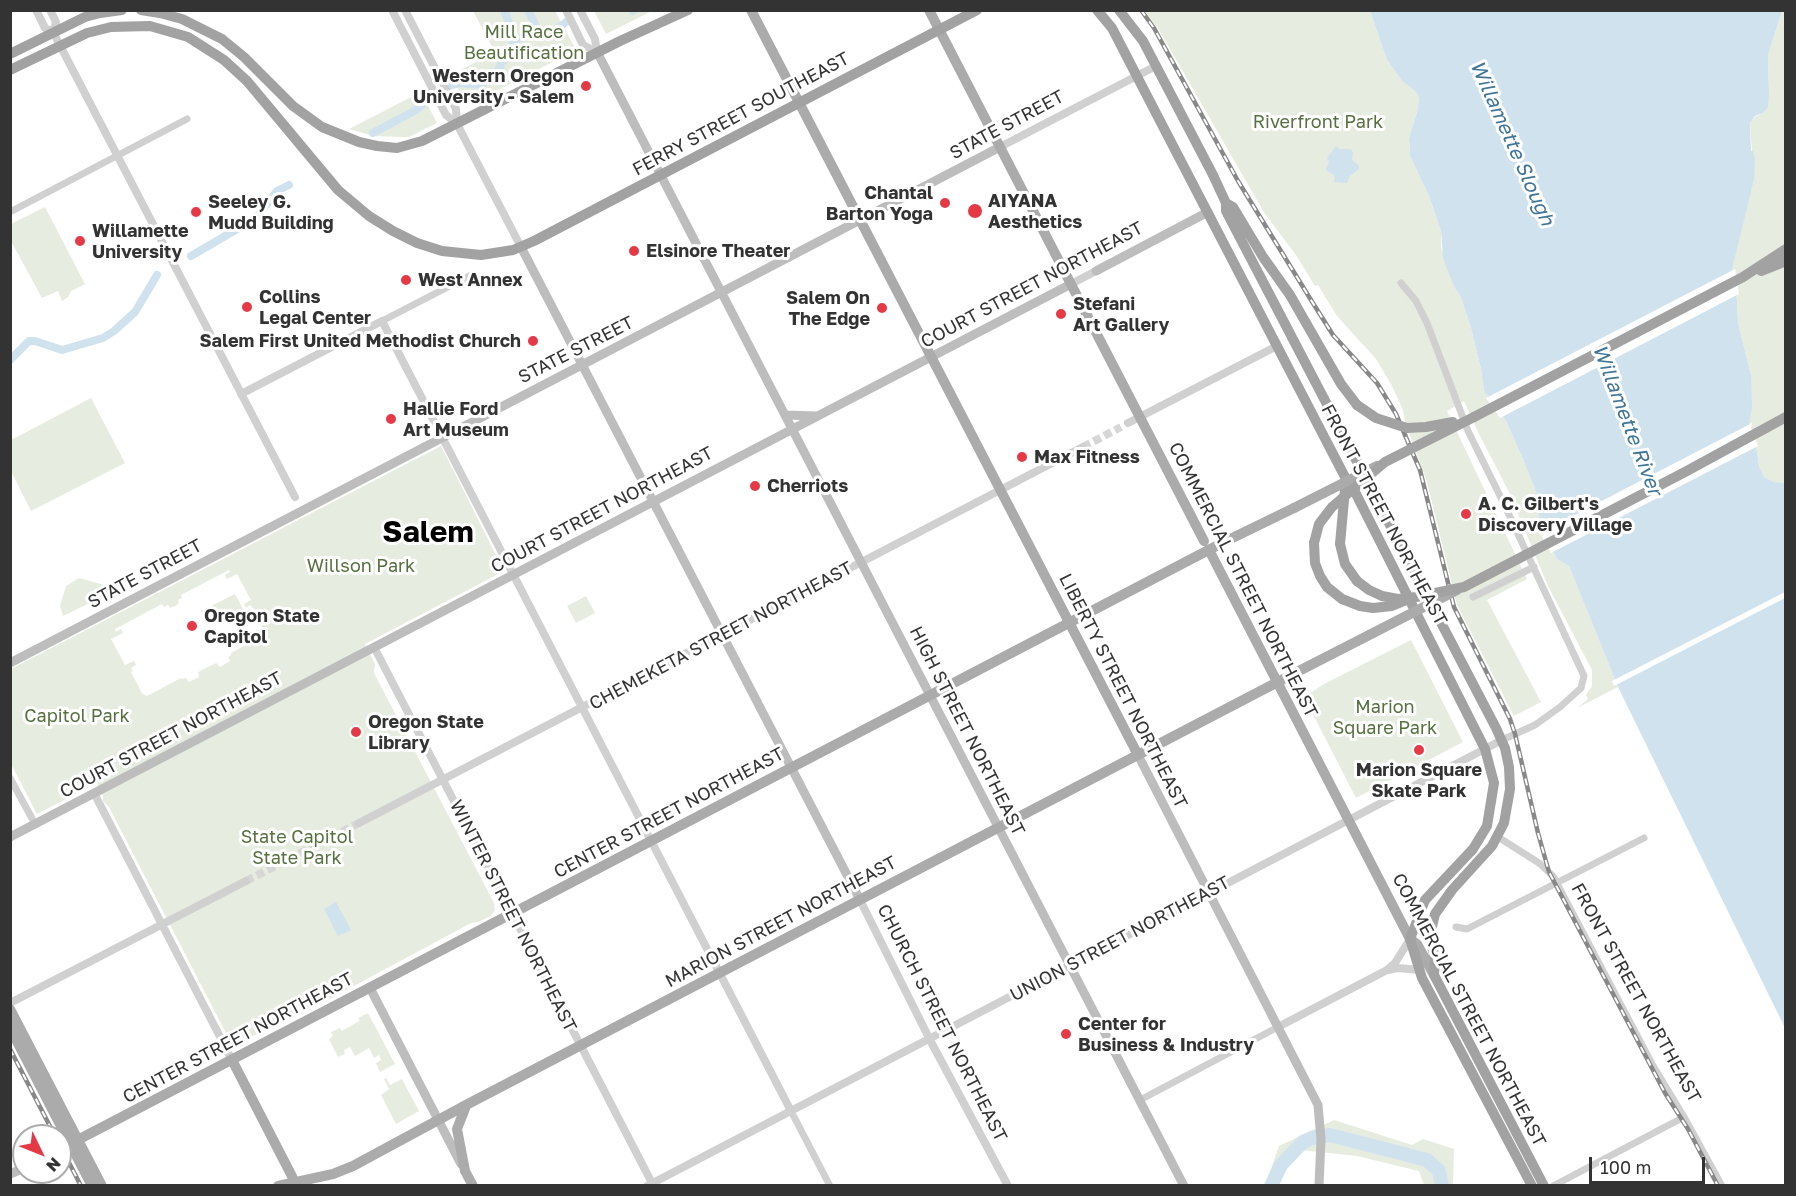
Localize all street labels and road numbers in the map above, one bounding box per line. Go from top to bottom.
street label: FERRY STREET SOUTHEAST [629,48,853,180]
street label: STATE STREET [946,86,1068,164]
street label: COURT STREET NORTHEAST [917,217,1147,353]
street label: STATE STREET [515,312,637,388]
street label: FRONT STREET NORTHEAST [1316,401,1452,629]
street label: COMMERCIAL STREET NORTHEAST [1164,439,1322,721]
street label: COURT STREET NORTHEAST [487,442,717,578]
street label: STATE STREET [84,535,206,613]
street label: CHEMEKETA STREET NORTHEAST [586,557,856,715]
street label: LIBERTY STREET NORTHEAST [1054,570,1192,812]
street label: HIGH STREET NORTHEAST [905,623,1029,839]
street label: COURT STREET NORTHEAST [56,667,286,803]
street label: CENTER STREET NORTHEAST [550,743,788,883]
street label: WINTER STREET NORTHEAST [445,796,581,1036]
street label: MARION STREET NORTHEAST [662,852,900,992]
street label: COMMERCIAL STREET NORTHEAST [1388,870,1550,1150]
street label: UNION STREET NORTHEAST [1006,872,1234,1006]
street label: FRONT STREET NORTHEAST [1567,880,1705,1106]
street label: CHURCH STREET NORTHEAST [873,901,1011,1145]
street label: CENTER STREET NORTHEAST [119,968,357,1108]

